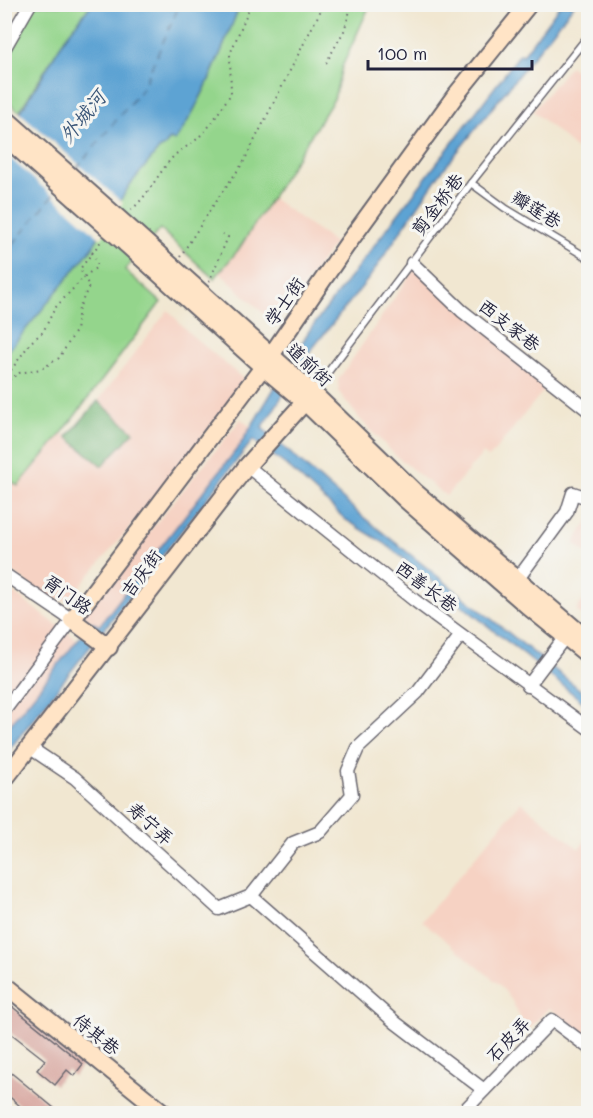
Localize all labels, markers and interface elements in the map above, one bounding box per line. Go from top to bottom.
scale bar [368,33,532,71]
text: 100 m [377,41,427,65]
water label: 外城河 [53,82,113,147]
street label: 剪金桥巷 [406,168,468,240]
street label: 瓣莲巷 [508,185,566,233]
street label: 学士街 [259,272,309,330]
street label: 西支家巷 [474,293,546,357]
street label: 道前街 [282,337,338,391]
street label: 吉庆街 [115,544,167,602]
street label: 西善长巷 [391,555,463,617]
street label: 胥门路 [39,569,97,619]
street label: 寿宁弄 [123,796,179,850]
street label: 侍其巷 [68,1008,126,1060]
street label: 石皮弄 [481,1011,535,1067]

